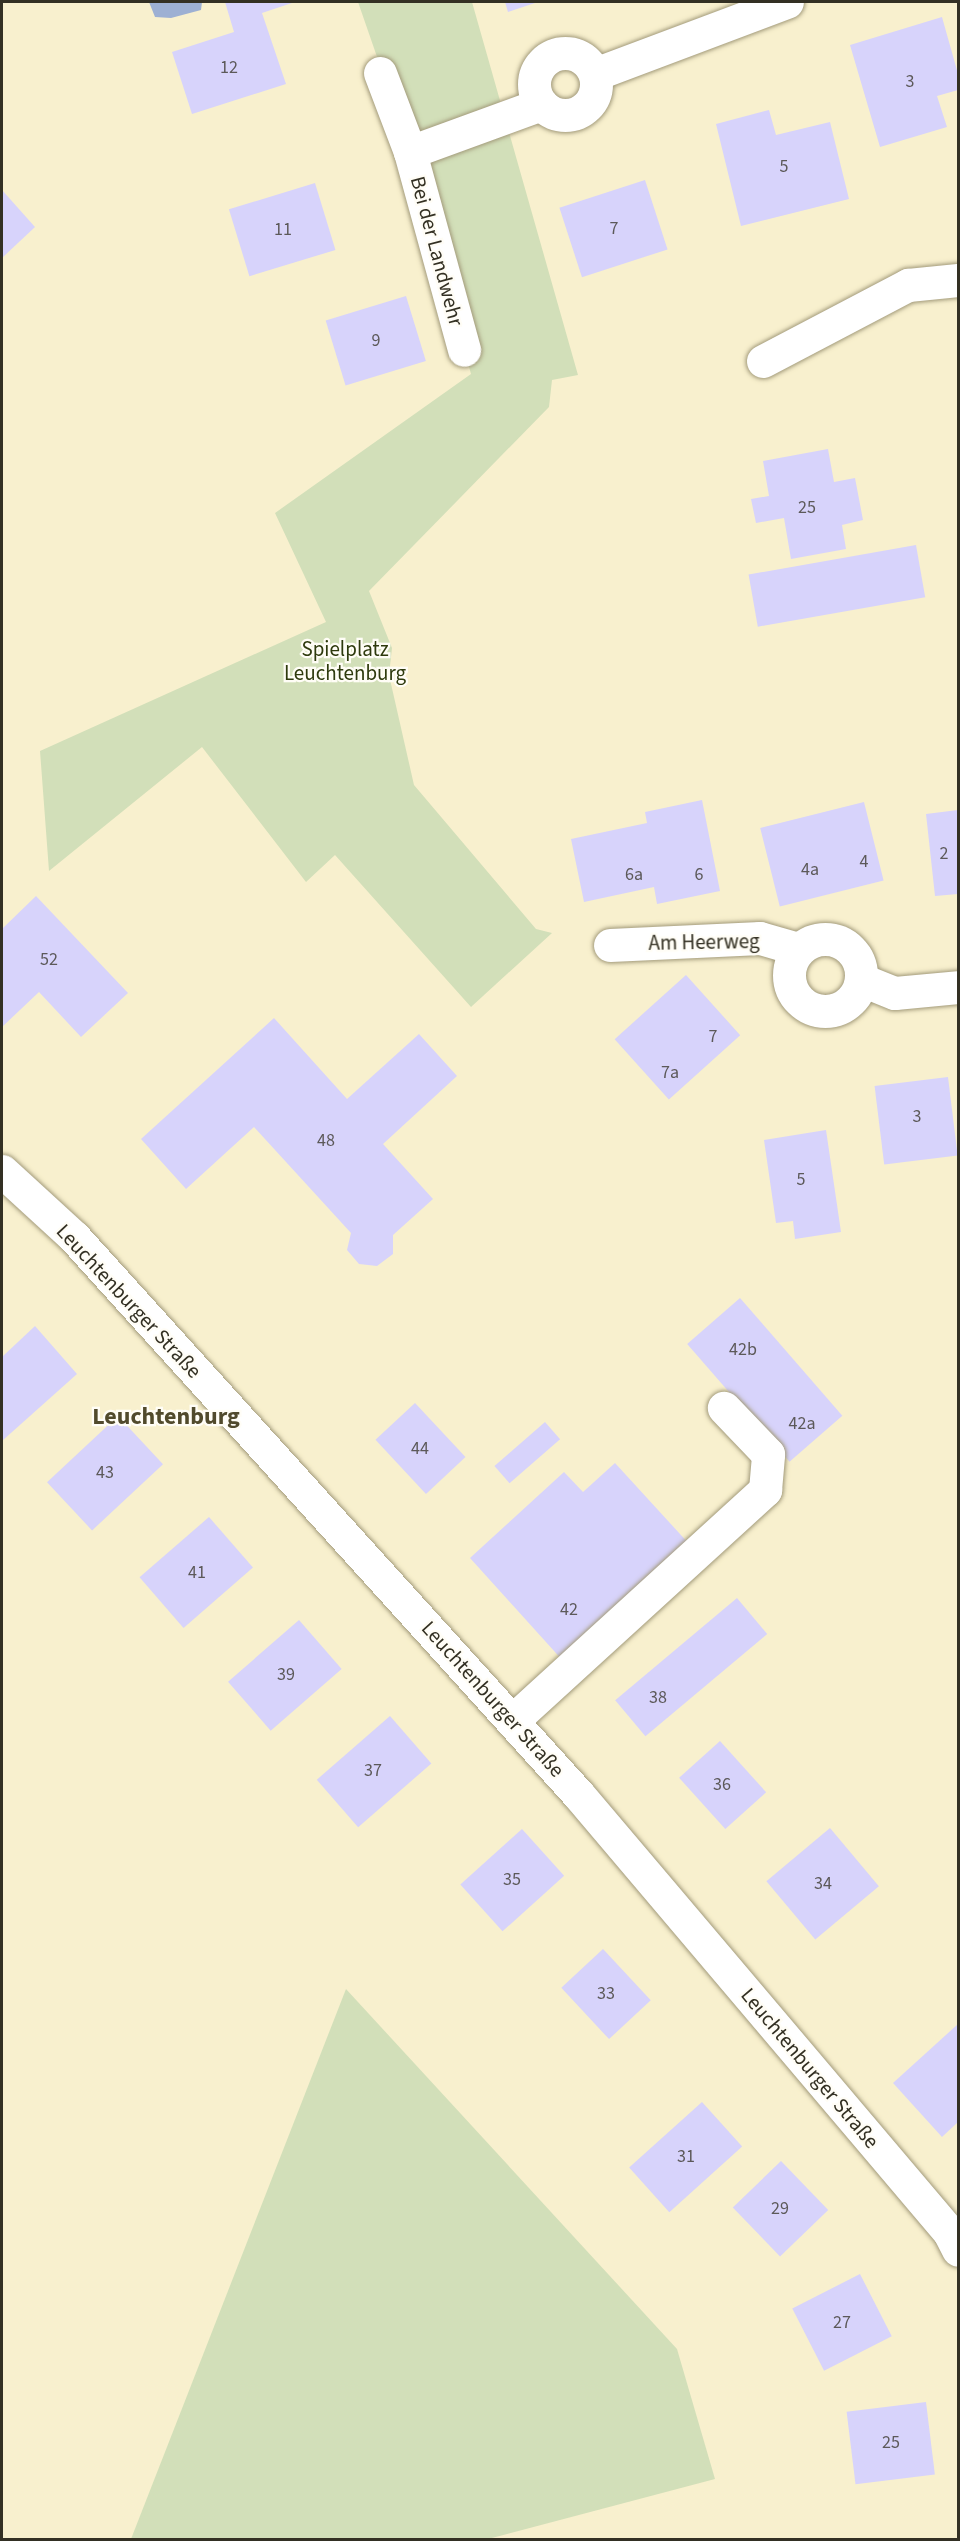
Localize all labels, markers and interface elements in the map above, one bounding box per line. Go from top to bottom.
house number: 12 [220,57,238,79]
house number: 3 [906,71,914,93]
house number: 5 [780,156,788,178]
street label: Bei der Landwehr [405,173,469,329]
house number: 7 [610,218,618,240]
house number: 11 [274,219,292,241]
house number: 9 [372,330,380,352]
house number: 25 [798,497,816,519]
park label: Spielplatz Leuchtenburg [284,636,406,686]
house number: 2 [940,843,948,865]
house number: 4 [860,851,868,873]
house number: 4a [801,859,819,881]
house number: 6a [625,864,643,886]
house number: 6 [695,864,703,886]
street label: Am Heerweg [648,928,760,956]
house number: 52 [40,949,58,971]
house number: 7 [709,1026,717,1048]
house number: 7a [661,1062,679,1084]
house number: 3 [913,1106,921,1128]
house number: 48 [317,1130,335,1152]
house number: 5 [797,1169,805,1191]
street label: Leuchtenburger Straße [51,1219,207,1383]
house number: 42b [729,1339,757,1361]
district label: Leuchtenburg [92,1403,240,1431]
house number: 42a [789,1413,815,1435]
house number: 44 [411,1438,429,1460]
house number: 43 [96,1462,114,1484]
house number: 41 [188,1562,206,1584]
house number: 42 [560,1599,578,1621]
street label: Leuchtenburger Straße [416,1616,570,1782]
house number: 39 [277,1664,295,1686]
house number: 38 [649,1687,667,1709]
house number: 37 [364,1760,382,1782]
house number: 36 [713,1774,731,1796]
house number: 35 [503,1869,521,1891]
house number: 34 [814,1873,832,1895]
house number: 33 [597,1983,615,2005]
street label: Leuchtenburger Straße [736,1983,884,2153]
house number: 31 [677,2146,695,2168]
house number: 29 [771,2198,789,2220]
house number: 27 [833,2312,851,2334]
house number: 25 [882,2432,900,2454]

